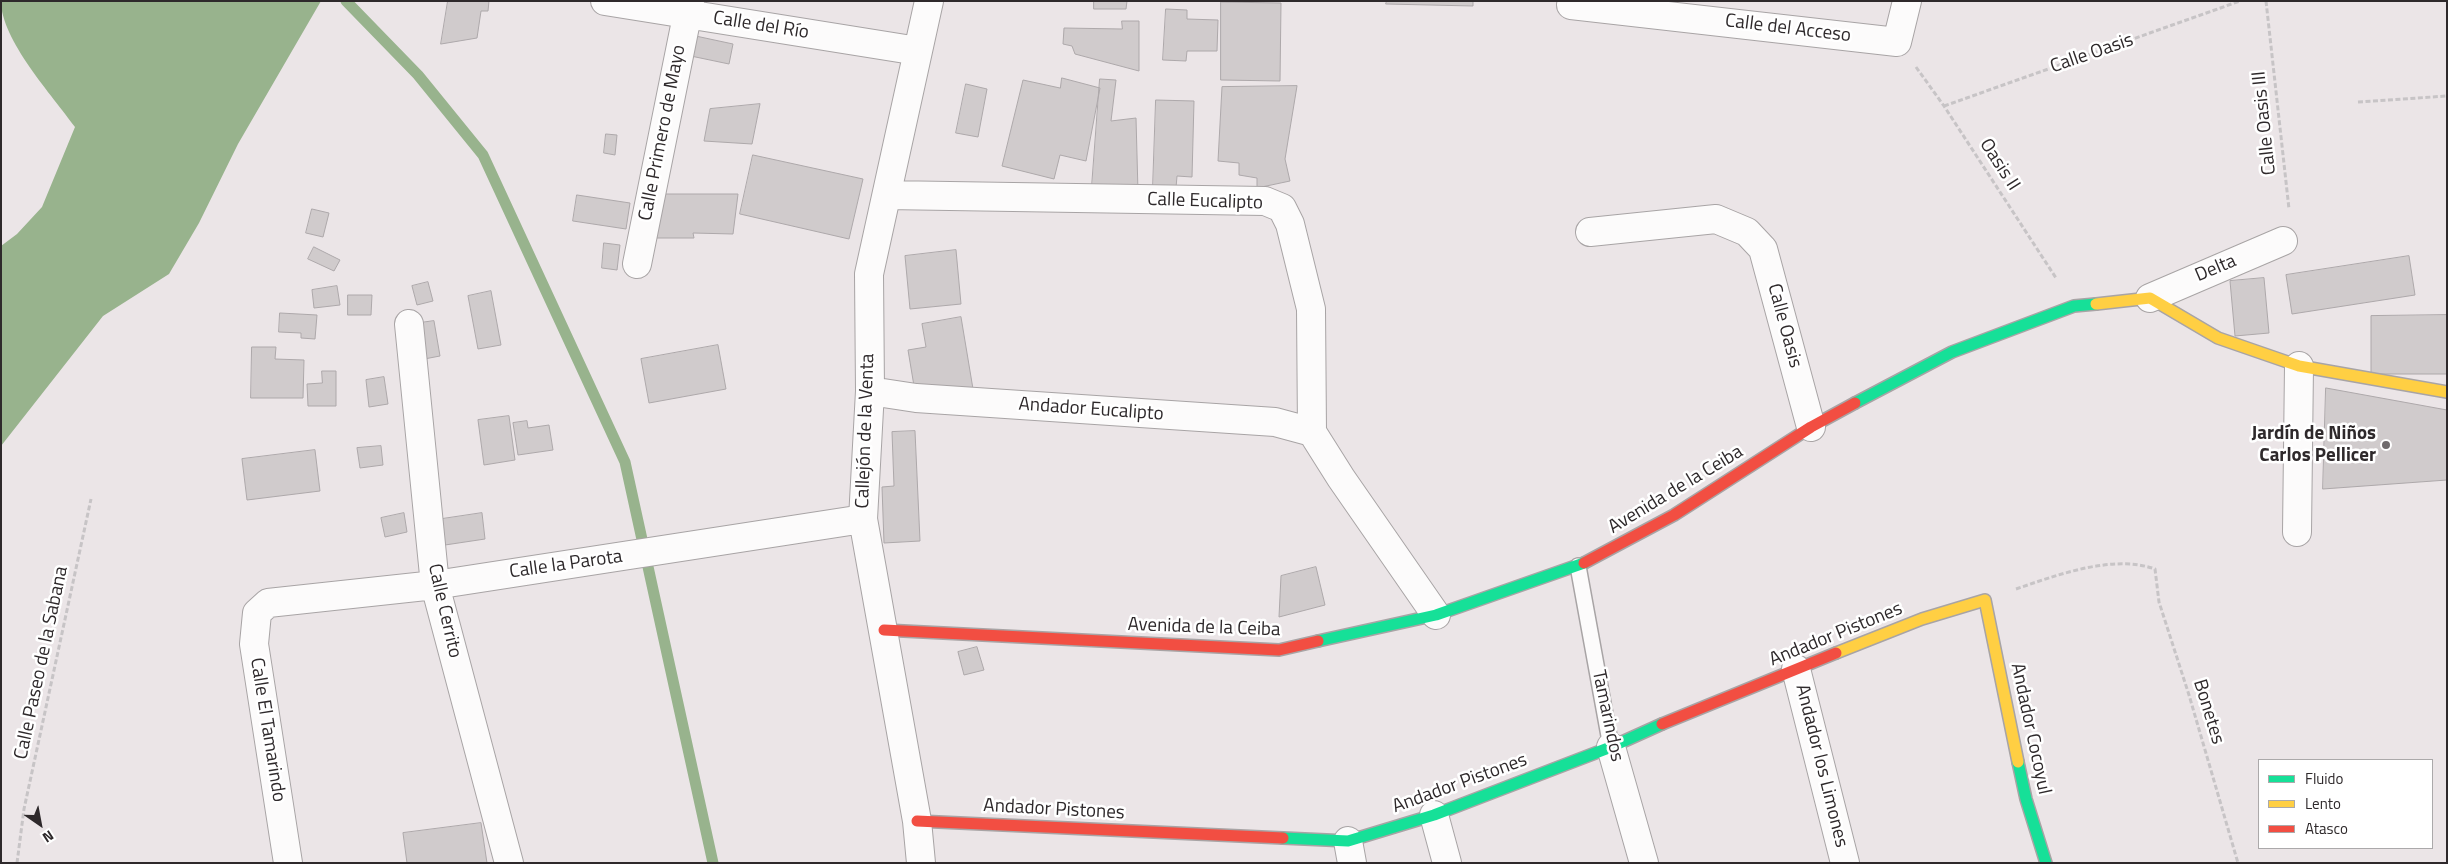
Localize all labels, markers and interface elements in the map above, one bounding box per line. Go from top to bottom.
street label: Calle del Río [712,7,810,45]
street label: Calle del Acceso [1724,10,1852,48]
street label: Calle Oasis [2047,29,2137,79]
street label: Calle Primero de Mayo [635,43,691,223]
street label: Calle Oasis III [2248,70,2282,176]
street label: Oasis II [1974,135,2024,195]
street label: Calle Eucalipto [1147,189,1263,215]
street label: Delta [2192,250,2240,288]
street label: Calle Oasis [1762,281,1806,371]
street label: Callejón de la Venta [852,353,880,509]
street label: Andador Eucalipto [1018,394,1164,426]
place label: Jardín de Niños Carlos Pellicer [2252,423,2376,467]
marker: Jardín de Niños Carlos Pellicer [2380,439,2392,451]
street label: Avenida de la Ceiba [1605,441,1747,539]
street label: Calle la Parota [508,546,624,584]
street label: Calle Cerrito [422,562,466,660]
street label: Calle Paseo de la Sabana [10,564,74,762]
street label: Andador Pistones [1766,598,1906,672]
street label: Avenida de la Ceiba [1127,614,1281,642]
street label: Calle El Tamarindo [244,656,290,804]
street label: Andador Cocoyul [2005,661,2055,797]
street label: Tamarindos [1586,668,1628,764]
street label: Bonetes [2187,677,2229,747]
street label: Andador los Limones [1790,682,1852,850]
street label: Andador Pistones [1390,749,1530,819]
legend [2258,759,2433,849]
text: Fluido [2305,767,2343,790]
text: Lento [2305,792,2341,815]
street label: Andador Pistones [983,795,1125,825]
north arrow [15,799,65,849]
text: Atasco [2305,817,2348,840]
text: N [39,826,58,848]

